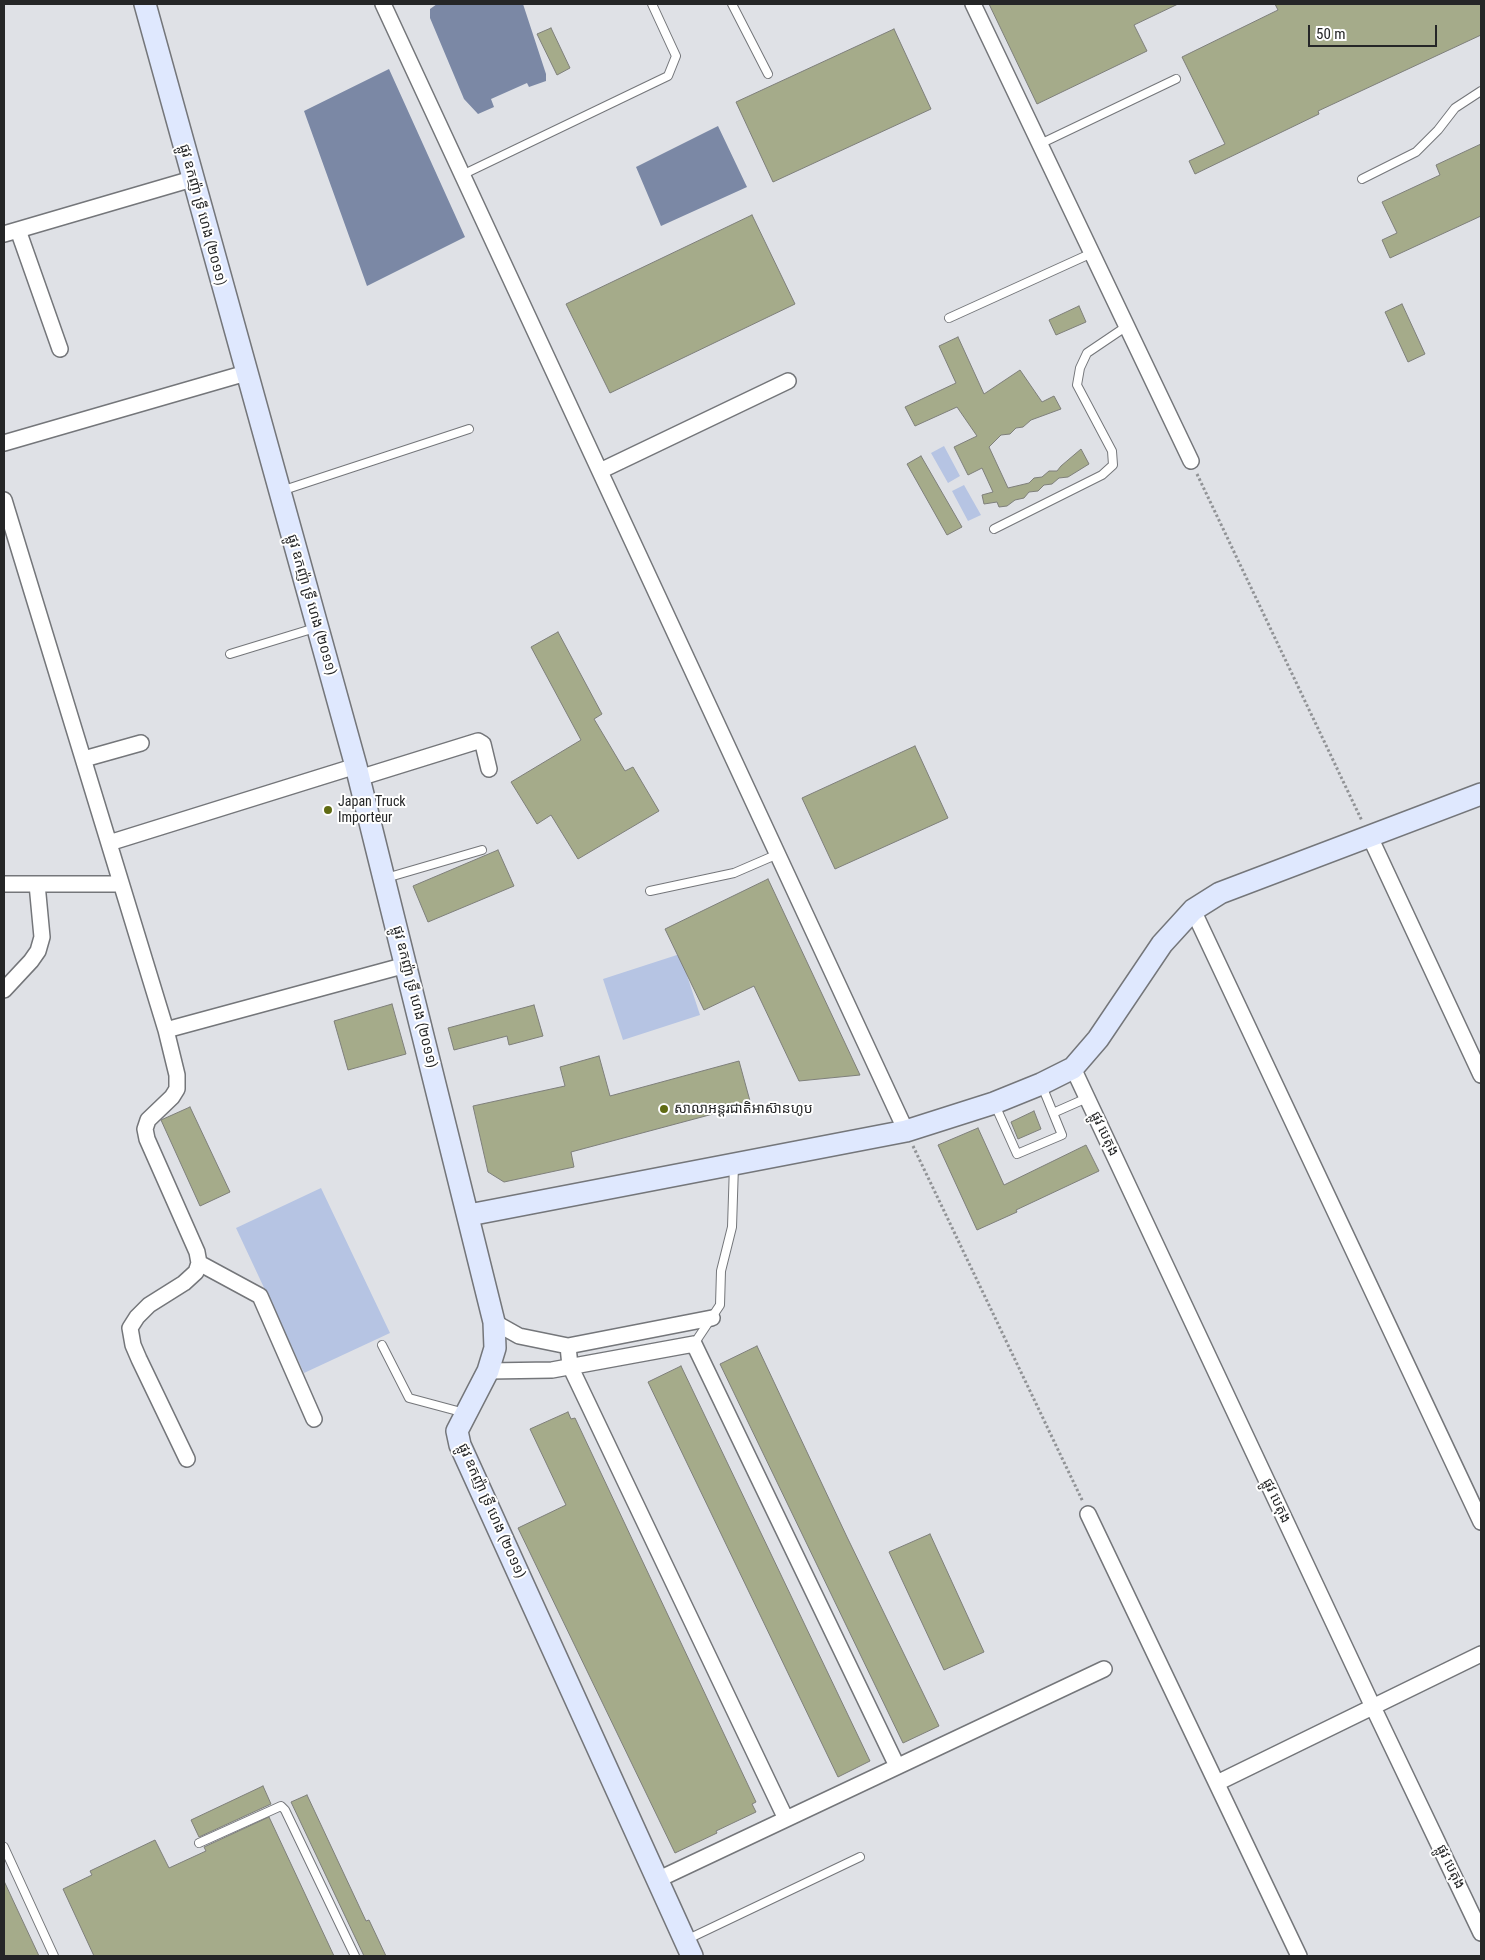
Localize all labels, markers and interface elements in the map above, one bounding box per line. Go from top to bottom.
scale bar [1310,15,1439,47]
text: 50 m [1316,25,1346,43]
street label: ផ្លូវ ឧកញ៉ា ទ្រី ហេង (២០១១) [175,142,229,288]
street label: ផ្លូវ ឧកញ៉ា ទ្រី ហេង (២០១១) [283,533,339,677]
place label: Japan Truck Importeur [338,794,406,826]
marker: Japan Truck Importeur [322,804,334,816]
street label: ផ្លូវ ឧកញ៉ា ទ្រី ហេង (២០១១) [388,924,440,1070]
place label: សាលាអន្ដរជាតិអាស៊ានហូប [674,1101,813,1117]
marker: សាលាអន្ដរជាតិអាស៊ានហូប [658,1103,670,1115]
street label: ផ្លូវ បេតុង [1086,1109,1122,1159]
street label: ផ្លូវ ឧកញ៉ា ទ្រី ហេង (២០១១) [454,1441,528,1581]
street label: ផ្លូវ បេតុង [1258,1476,1294,1526]
street label: ផ្លូវ បេតុង [1432,1842,1468,1892]

